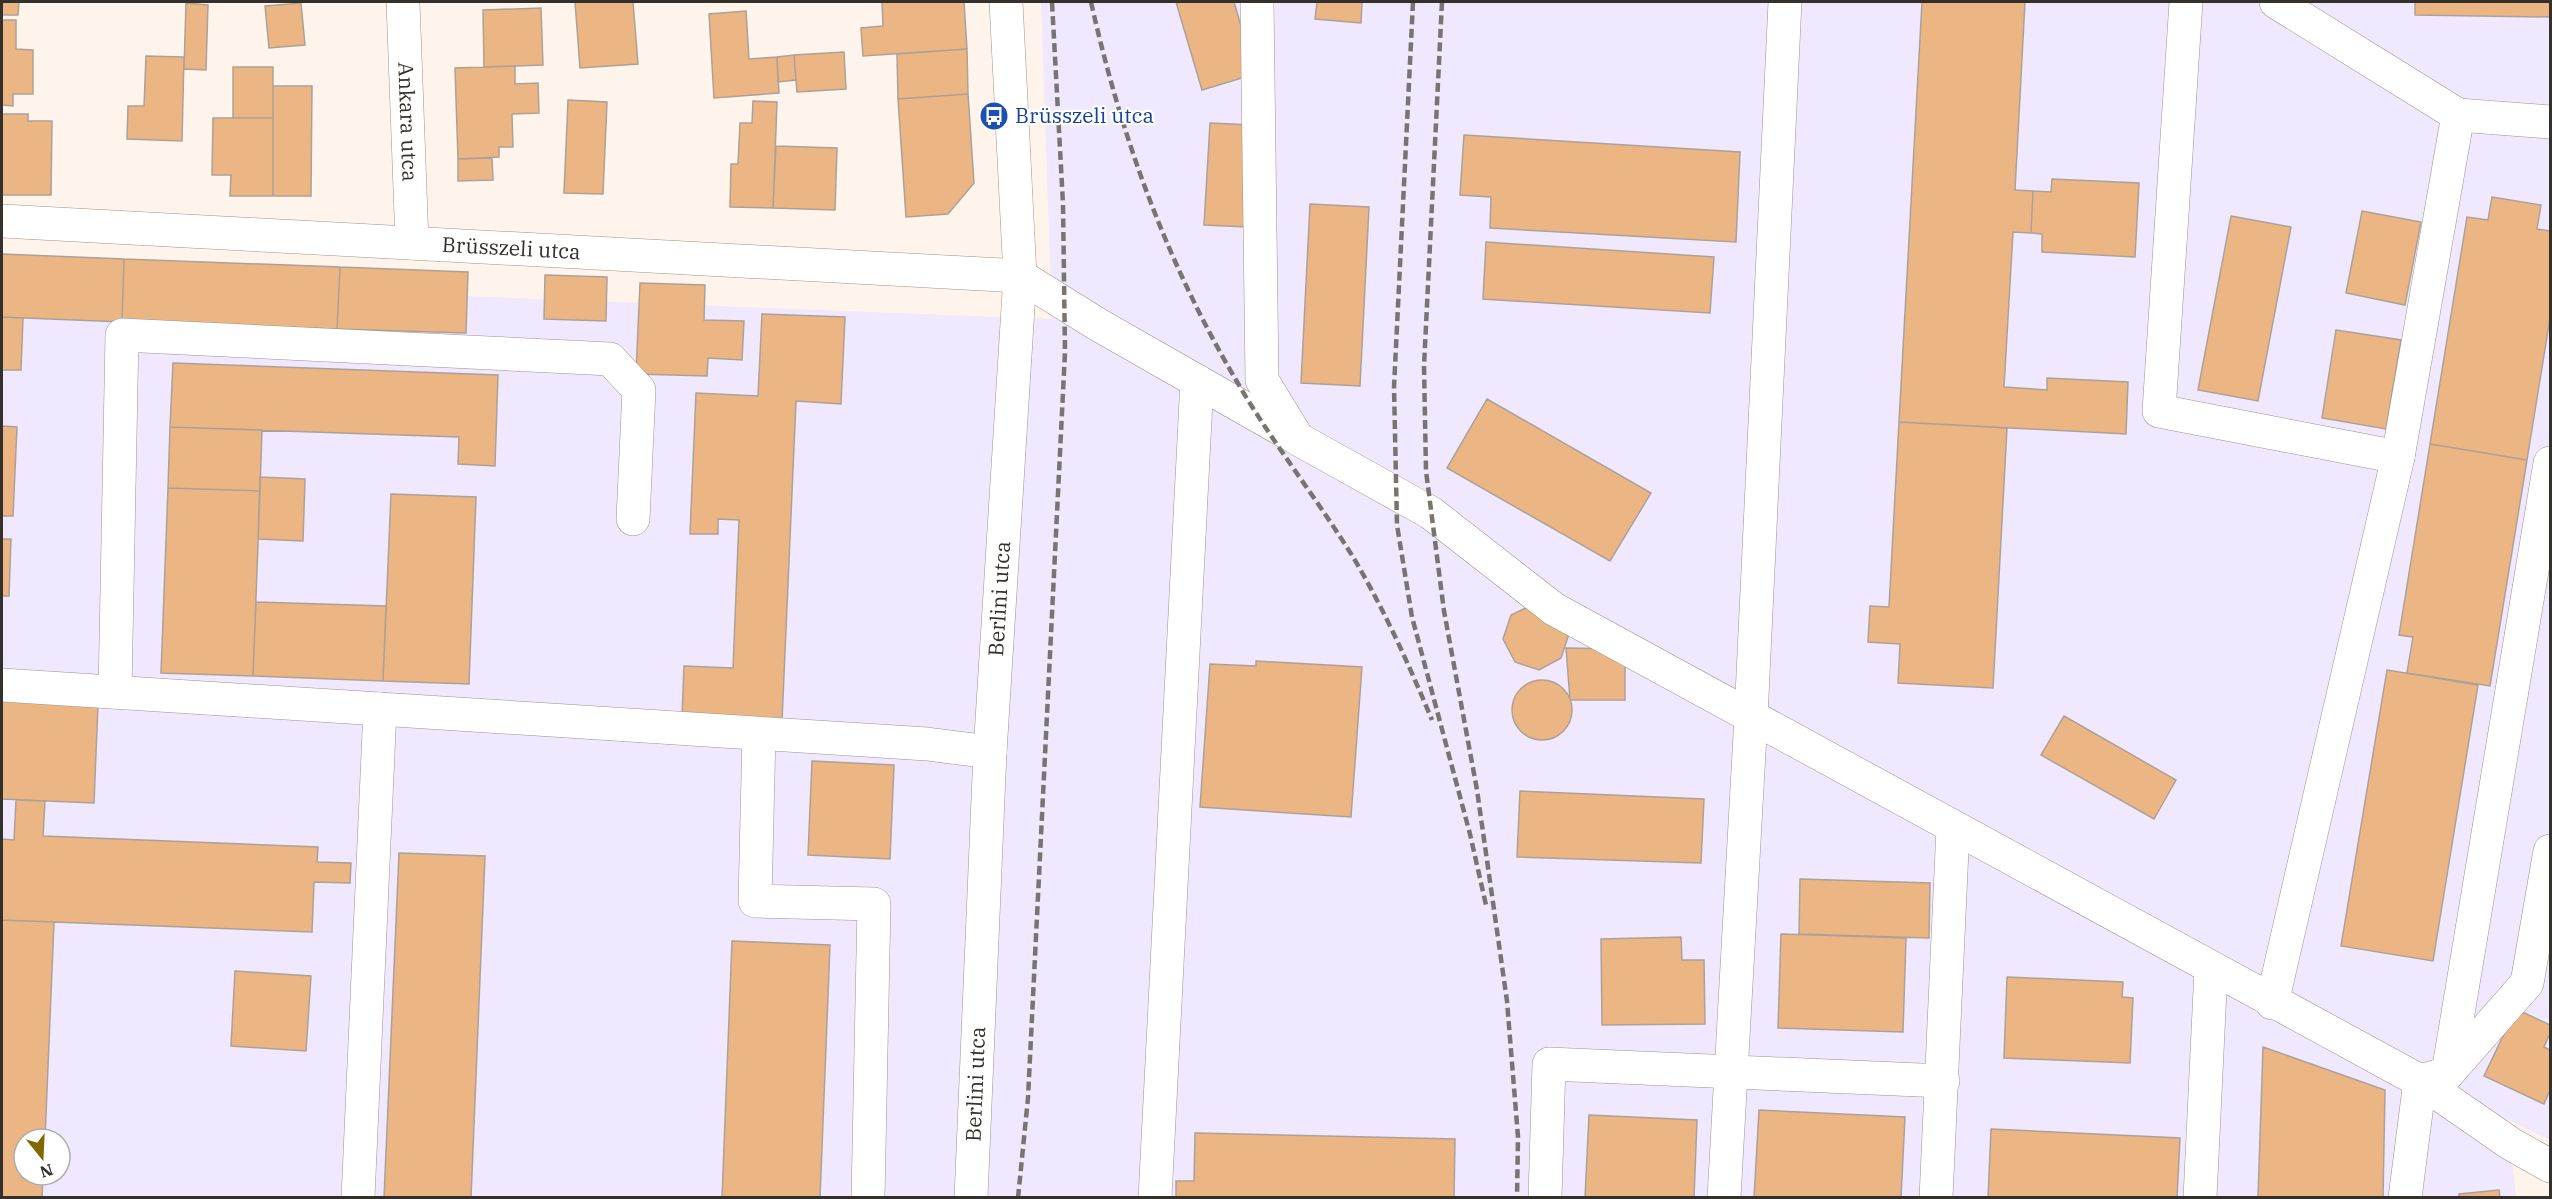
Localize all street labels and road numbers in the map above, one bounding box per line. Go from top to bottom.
street label: Ankara utca [392,61,425,182]
street label: Brüsszeli utca [441,230,581,265]
street label: Berlini utca [981,540,1016,657]
street label: Berlini utca [958,1026,991,1142]

